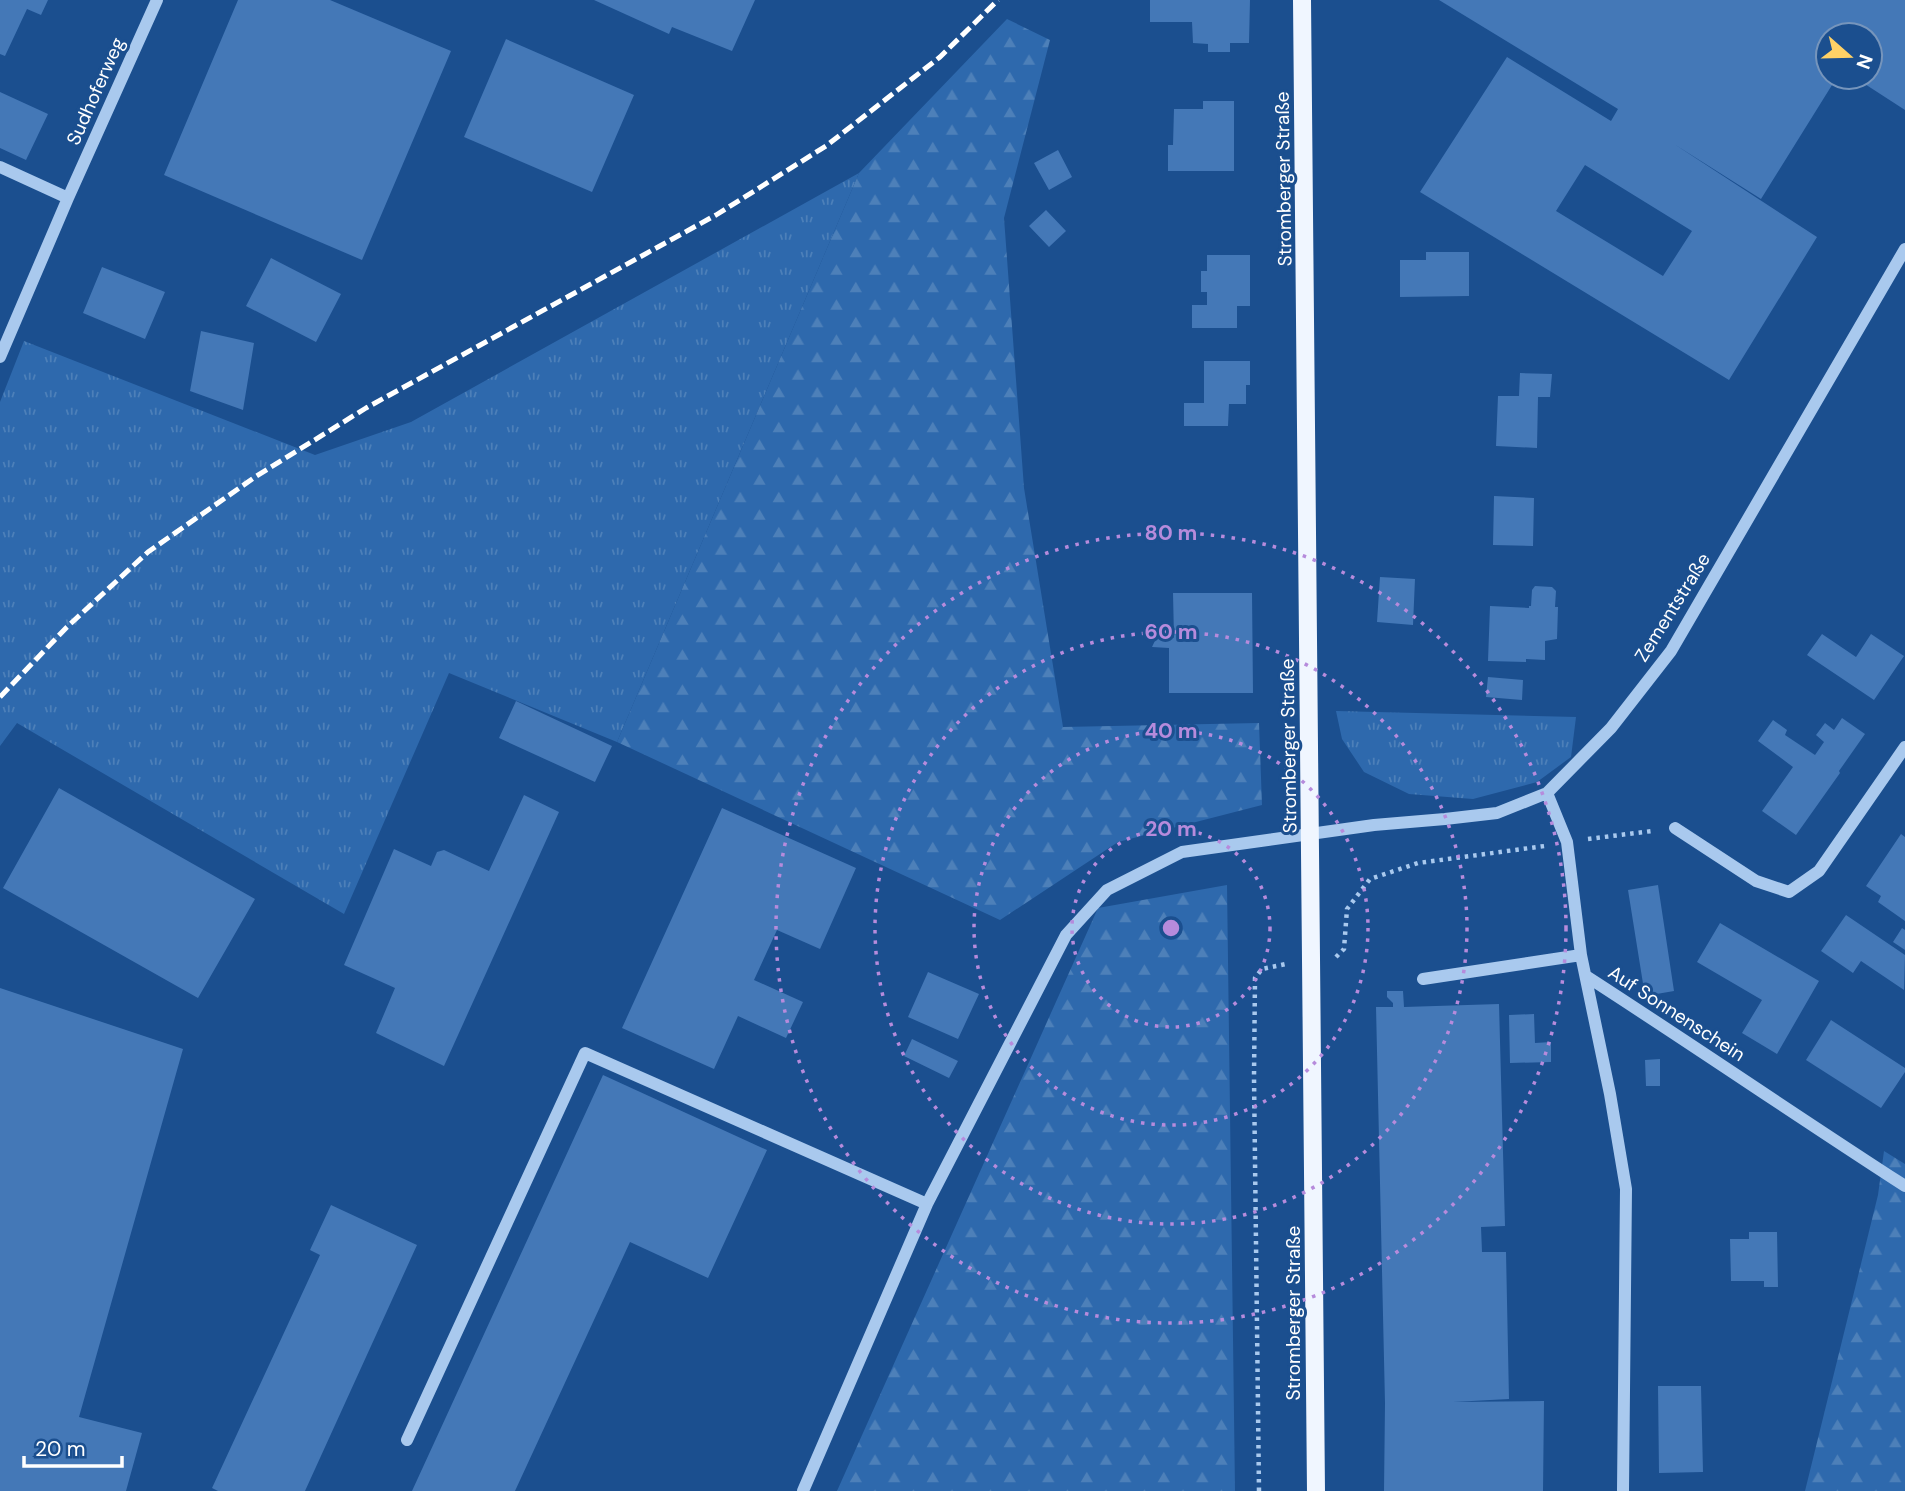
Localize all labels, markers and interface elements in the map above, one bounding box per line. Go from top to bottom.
north arrow [1814,21,1884,91]
street label: Sudhoferweg [61,33,131,149]
text: N [1850,51,1879,72]
street label: Stromberger Straße [1269,91,1298,267]
text: 80 m [1145,519,1197,547]
street label: Zementstraße [1629,548,1716,667]
text: 60 m [1145,618,1197,646]
street label: Stromberger Straße [1274,658,1303,834]
text: 40 m [1144,717,1198,745]
text: 20 m [1145,815,1197,843]
centre of rings [1159,916,1183,940]
street label: Auf Sonnenschein [1604,960,1750,1067]
street label: Stromberger Straße [1281,1226,1306,1400]
scale bar [24,1424,122,1468]
text: 20 m [35,1435,86,1463]

